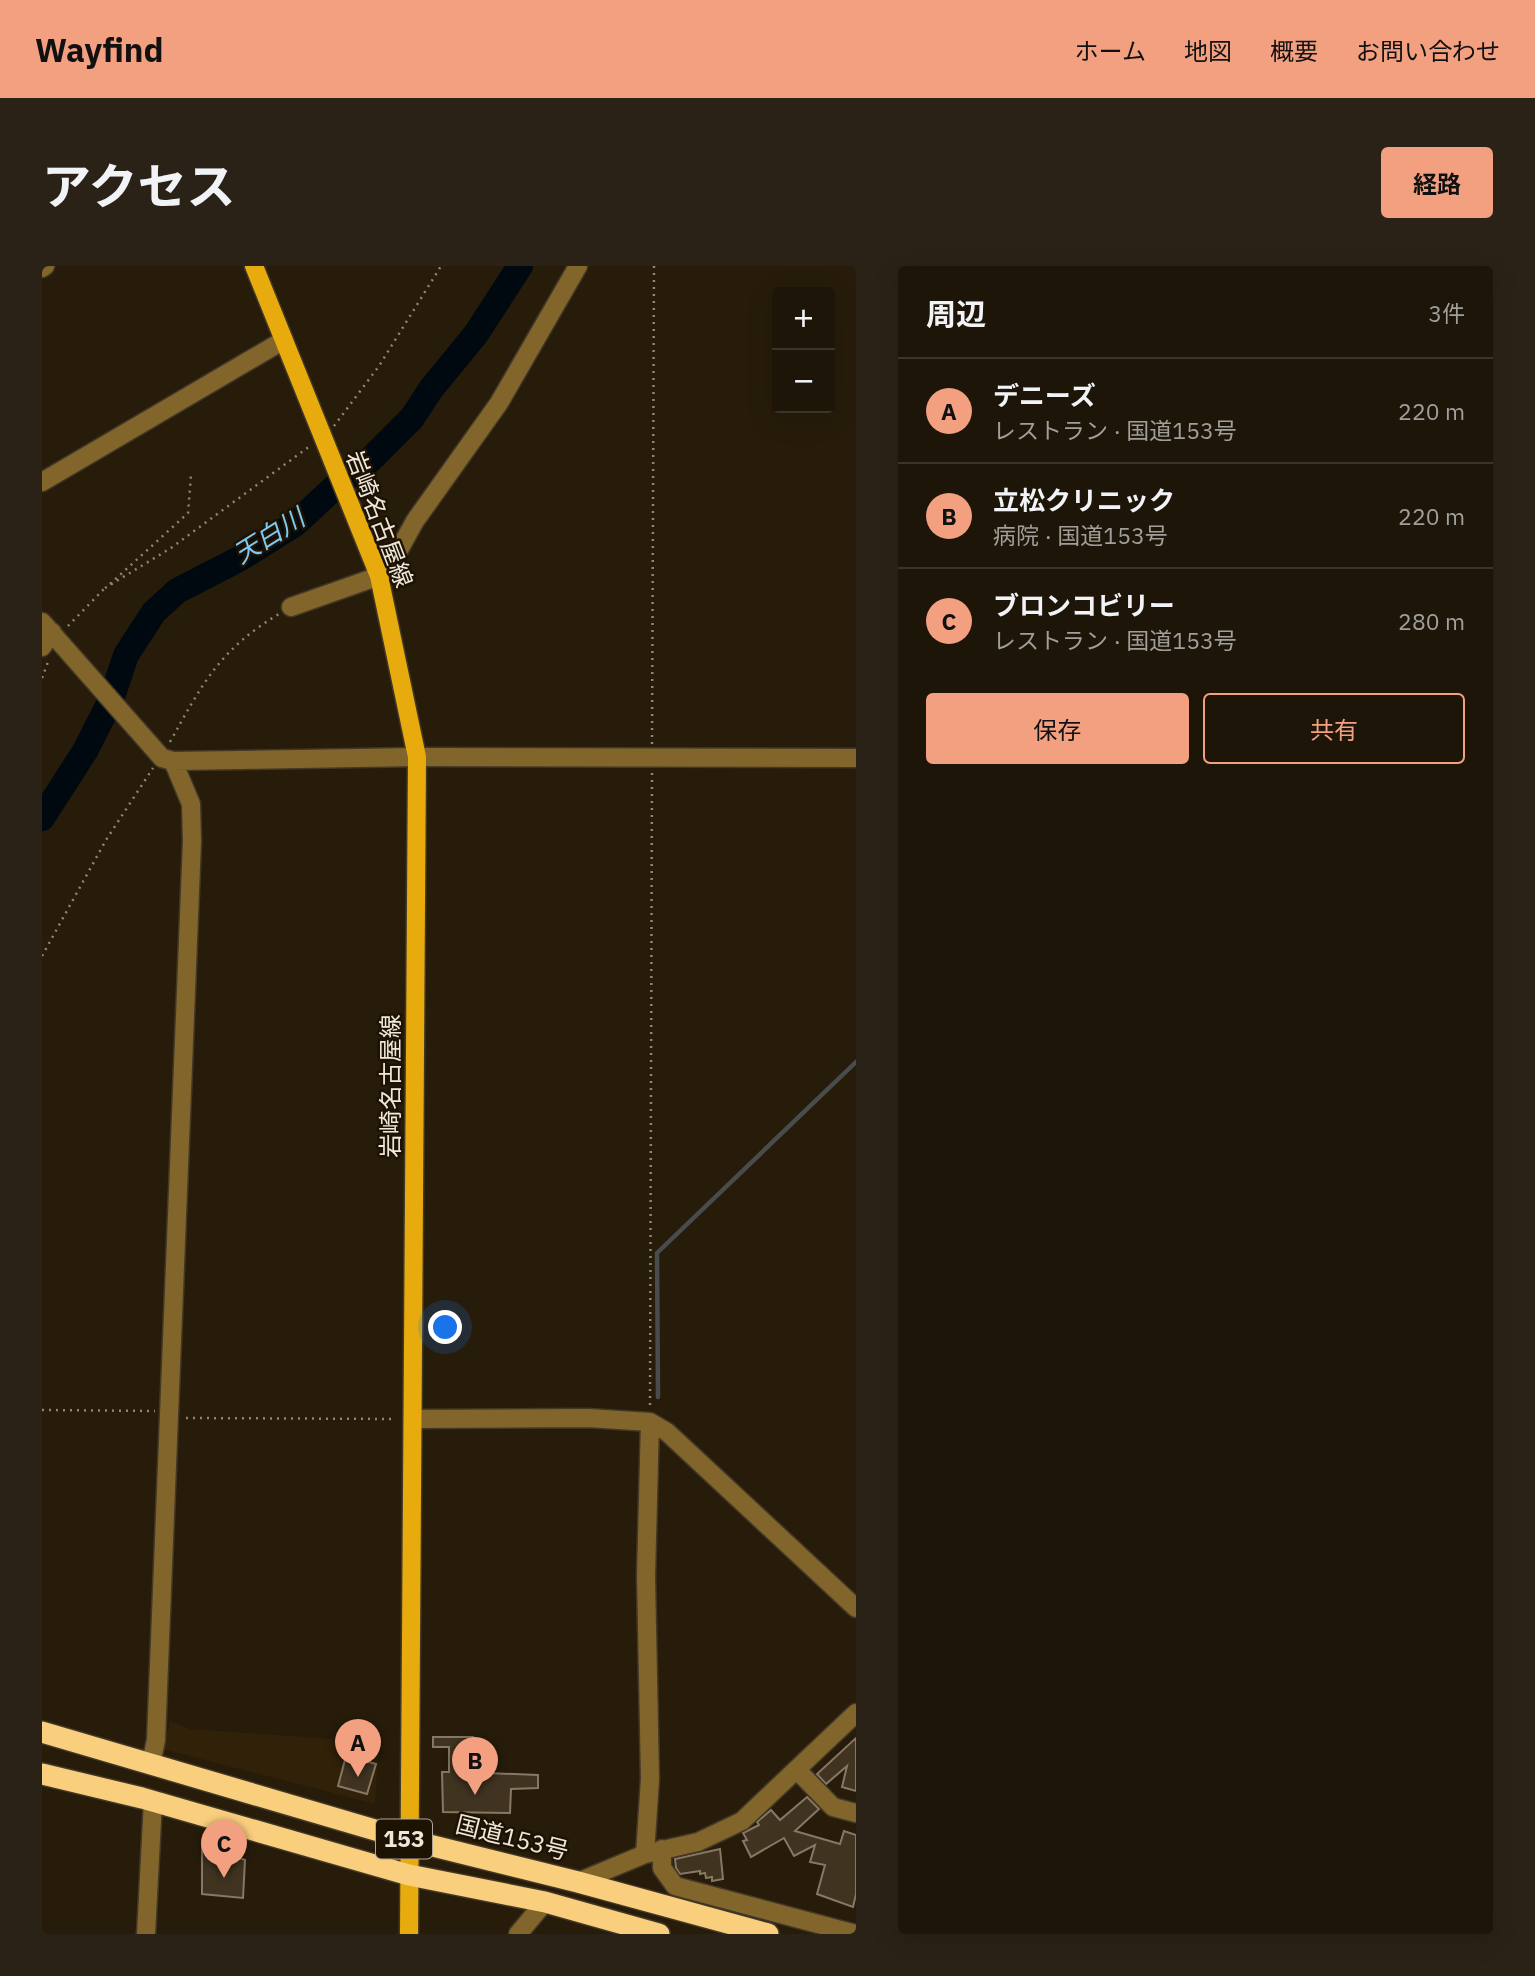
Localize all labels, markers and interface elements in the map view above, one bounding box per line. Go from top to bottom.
text: Wayfind [35,28,164,71]
text: ホーム [1075,35,1146,67]
text: 地図 [1184,35,1232,67]
text: 概要 [1270,35,1318,67]
text: お問い合わせ [1356,35,1500,67]
button: 経路 [1381,147,1493,218]
text: アクセス [42,154,236,217]
map controls [772,287,835,413]
button: + [772,287,835,350]
text: 周辺 [926,294,986,333]
text: 3件 [1428,298,1465,328]
button: − [772,350,835,413]
text: デニーズ [993,378,1096,412]
text: A [941,396,957,426]
text: 220 m [1398,396,1465,426]
text: レストラン · 国道153号 [993,415,1237,445]
street label: 岩崎名古屋線 [339,446,421,592]
text: 立松クリニック [993,483,1175,517]
water label: 天白川 [226,498,313,570]
text: B [941,501,957,531]
text: 220 m [1398,501,1465,531]
text: 病院 · 国道153号 [993,520,1168,550]
text: ブロンコビリー [993,588,1175,622]
text: C [942,606,956,636]
text: 280 m [1398,606,1465,636]
text: レストラン · 国道153号 [993,625,1237,655]
button: 保存 [926,693,1189,764]
button: 共有 [1203,693,1465,764]
street label: 岩崎名古屋線 [374,1014,406,1158]
your location [428,1310,462,1344]
pin: A [335,1719,381,1777]
pin: B [452,1737,498,1795]
street label: 国道153号 [452,1808,572,1866]
pin: C [201,1820,247,1878]
road number: 153 [376,1820,432,1858]

